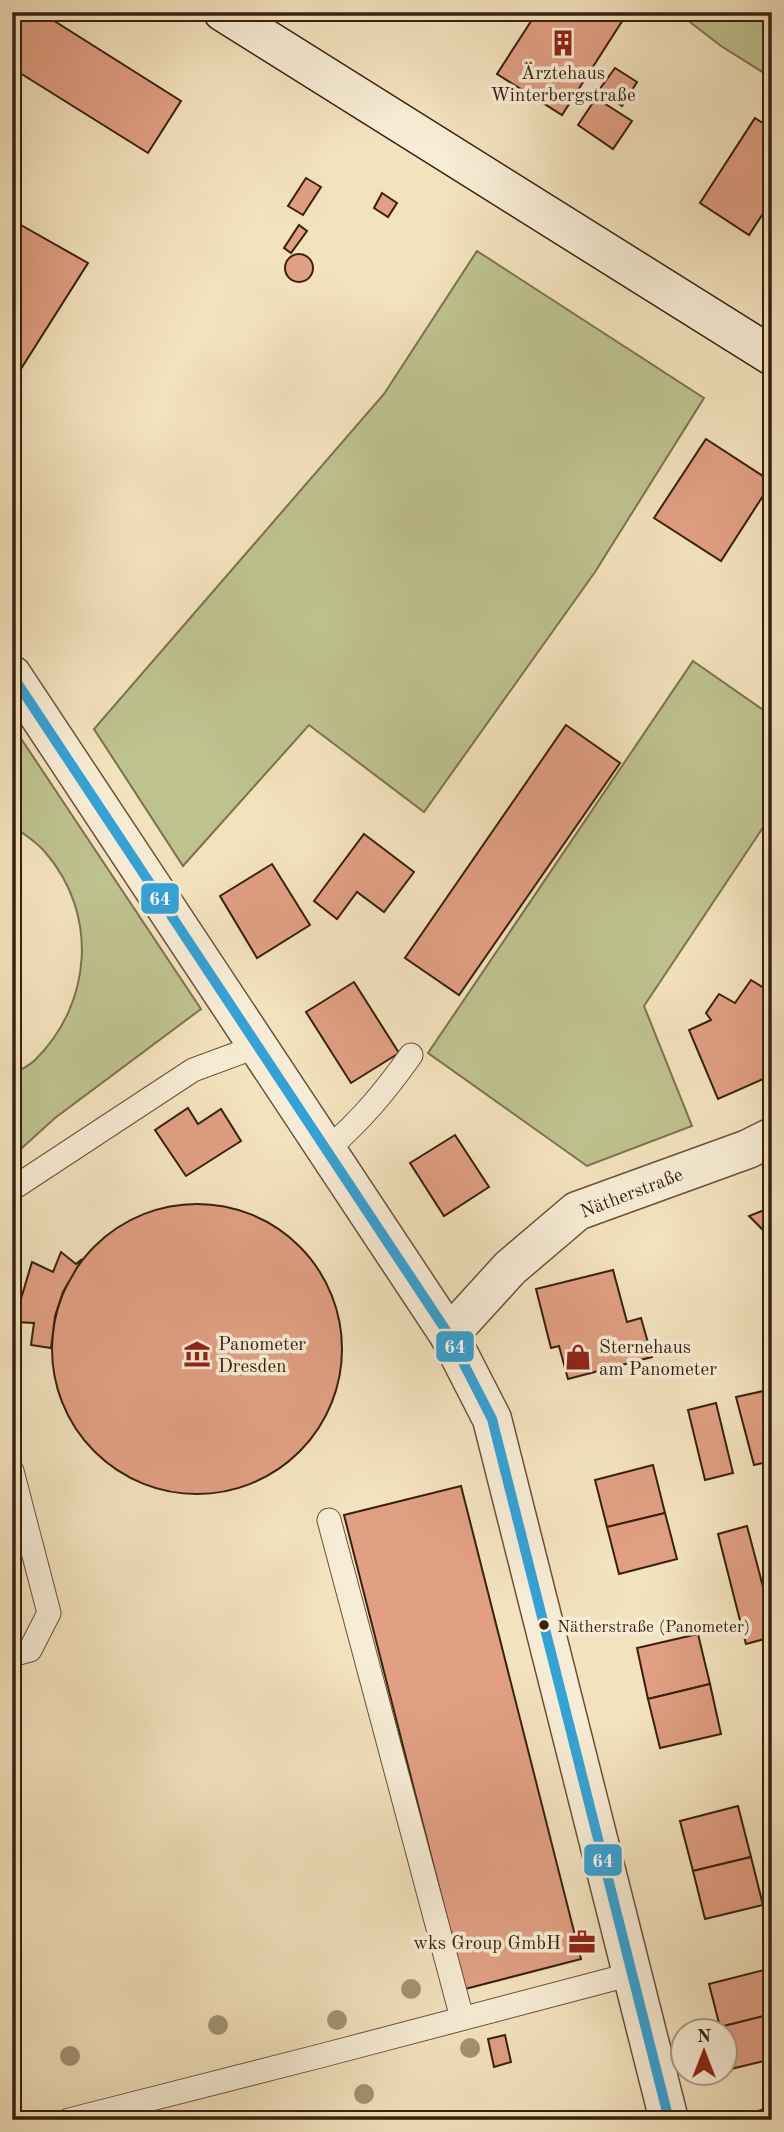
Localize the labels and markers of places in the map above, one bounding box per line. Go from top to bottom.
building icon: Ärztehaus Winterbergstraße [548,28,578,58]
place label: Ärztehaus Winterbergstraße [490,62,636,106]
place label: Panometer Dresden [218,1336,306,1377]
museum icon: Panometer Dresden [182,1339,212,1369]
place label: Sternehaus am Panometer [599,1339,717,1380]
shop icon: Sternehaus am Panometer [563,1342,593,1372]
marker: Nätherstraße (Panometer) [537,1618,551,1632]
place label: Nätherstraße (Panometer) [557,1619,750,1636]
office icon: wks Group GmbH [567,1927,597,1957]
place label: wks Group GmbH [413,1935,561,1954]

